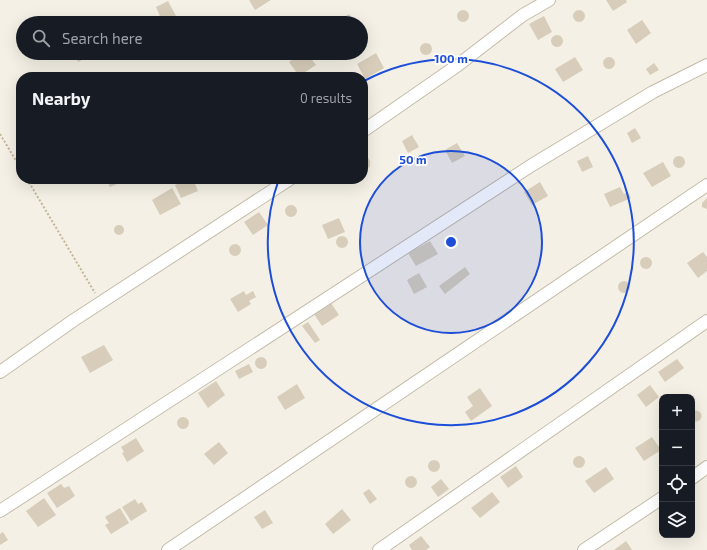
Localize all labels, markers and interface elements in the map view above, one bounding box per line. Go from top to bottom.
search box [16,16,368,60]
icon: search [30,27,52,49]
text: Search here [62,29,143,47]
text: 100 m [434,51,468,65]
text: Nearby [32,88,90,108]
text: 0 results [300,90,352,106]
text: 50 m [399,152,427,166]
centre of rings [444,235,458,249]
map controls [659,394,695,538]
button: + [659,394,695,430]
button: − [659,430,695,466]
button: locate [659,466,695,502]
button: layers [659,502,695,538]

